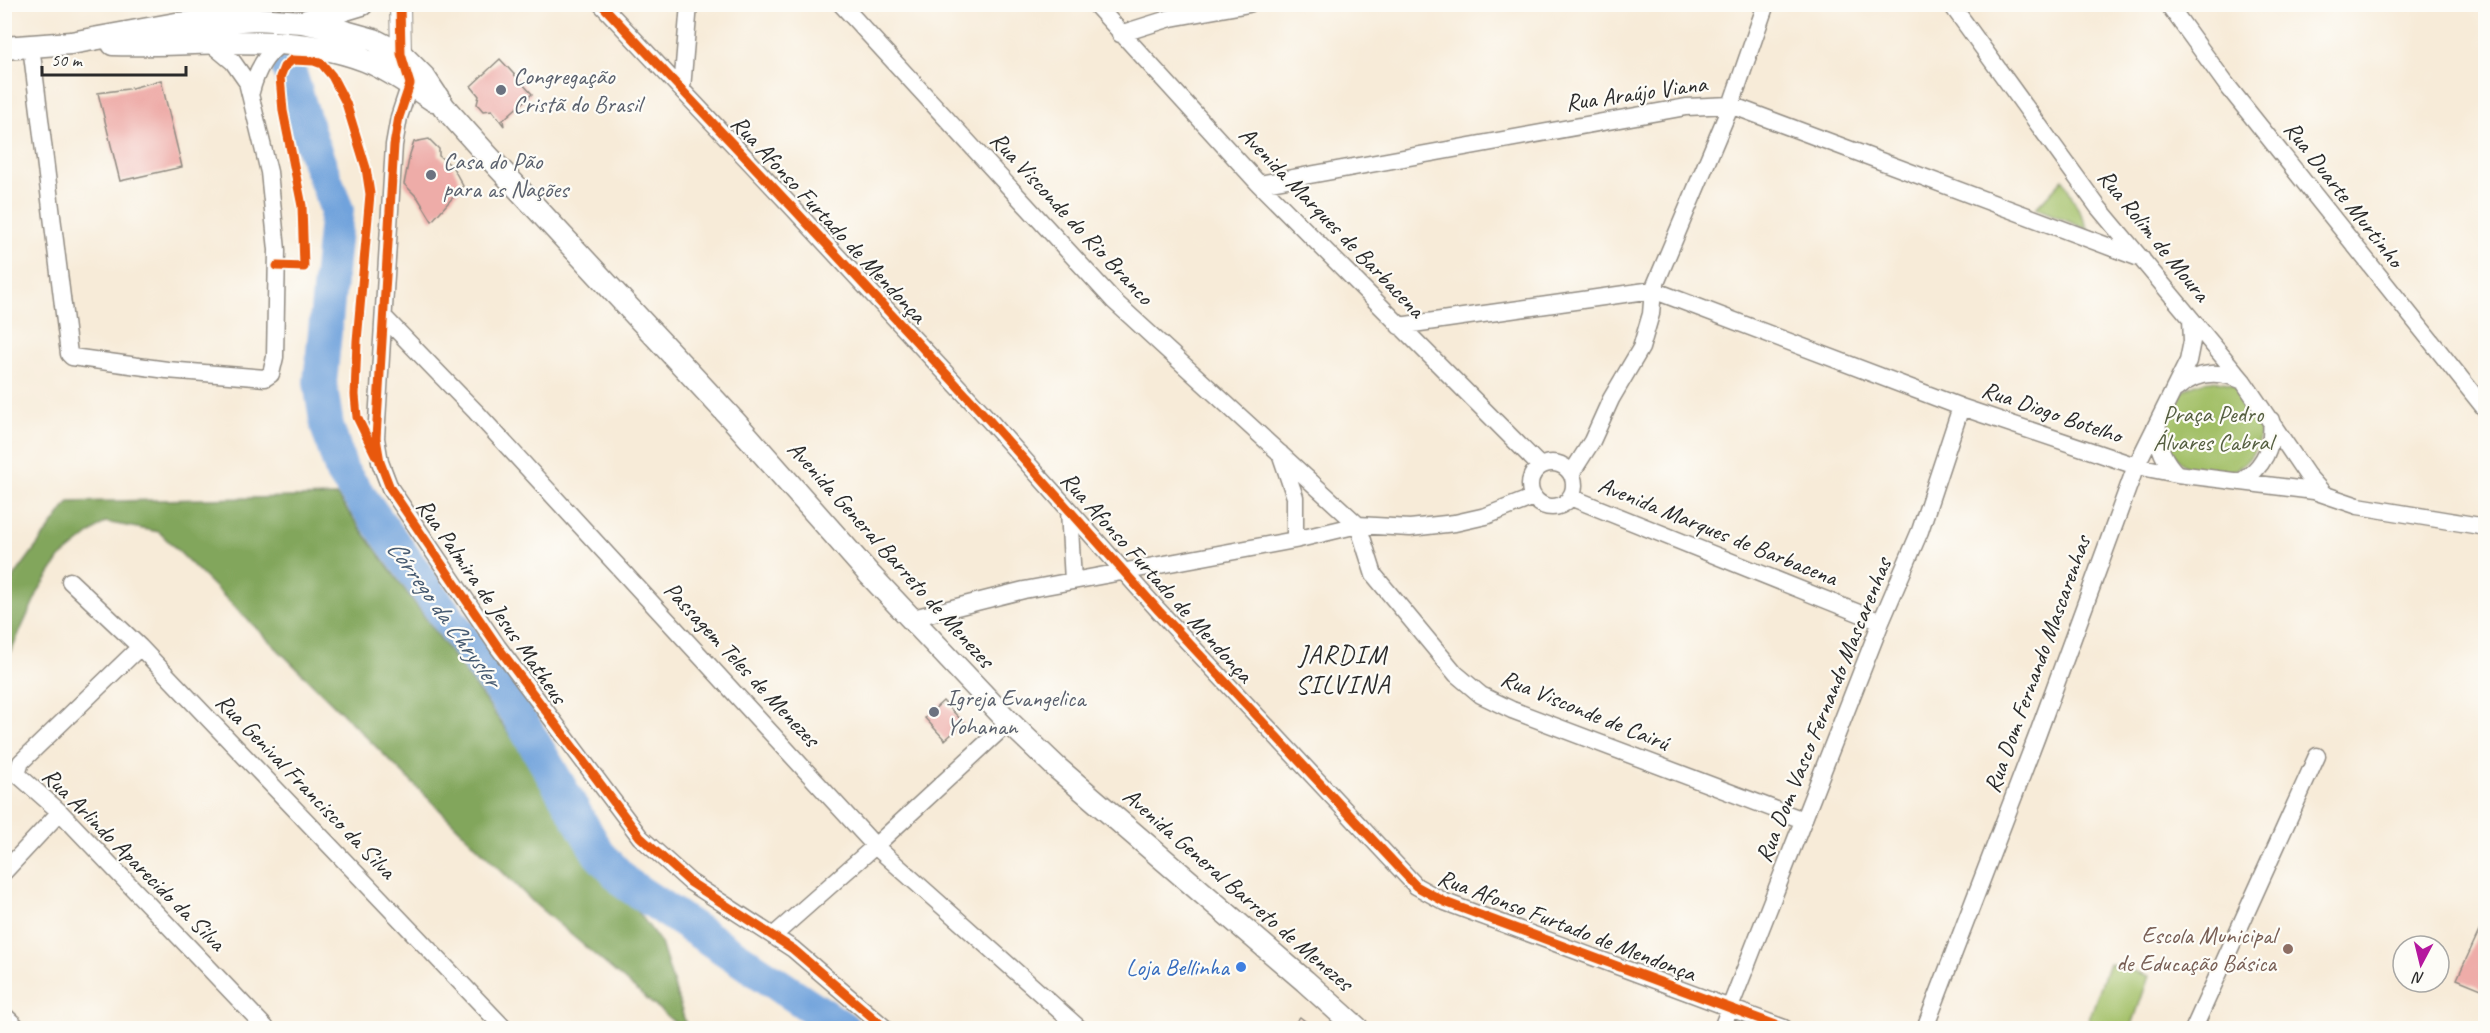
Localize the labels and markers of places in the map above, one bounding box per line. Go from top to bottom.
place label: Congregação Cristã do Brasil [513,61,645,119]
marker: Congregação Cristã do Brasil [494,83,508,97]
place label: Casa do Pão para as Nações [443,146,571,204]
marker: Casa do Pão para as Nações [424,168,438,182]
place label: Igreja Evangelica Yohanan [946,683,1087,741]
marker: Igreja Evangelica Yohanan [927,705,941,719]
place label: Escola Municipal de Educação Básica [2116,920,2280,978]
marker: Escola Municipal de Educação Básica [2281,942,2295,956]
place label: Loja Bellinha [1126,952,1230,982]
marker: Loja Bellinha [1234,960,1248,974]

